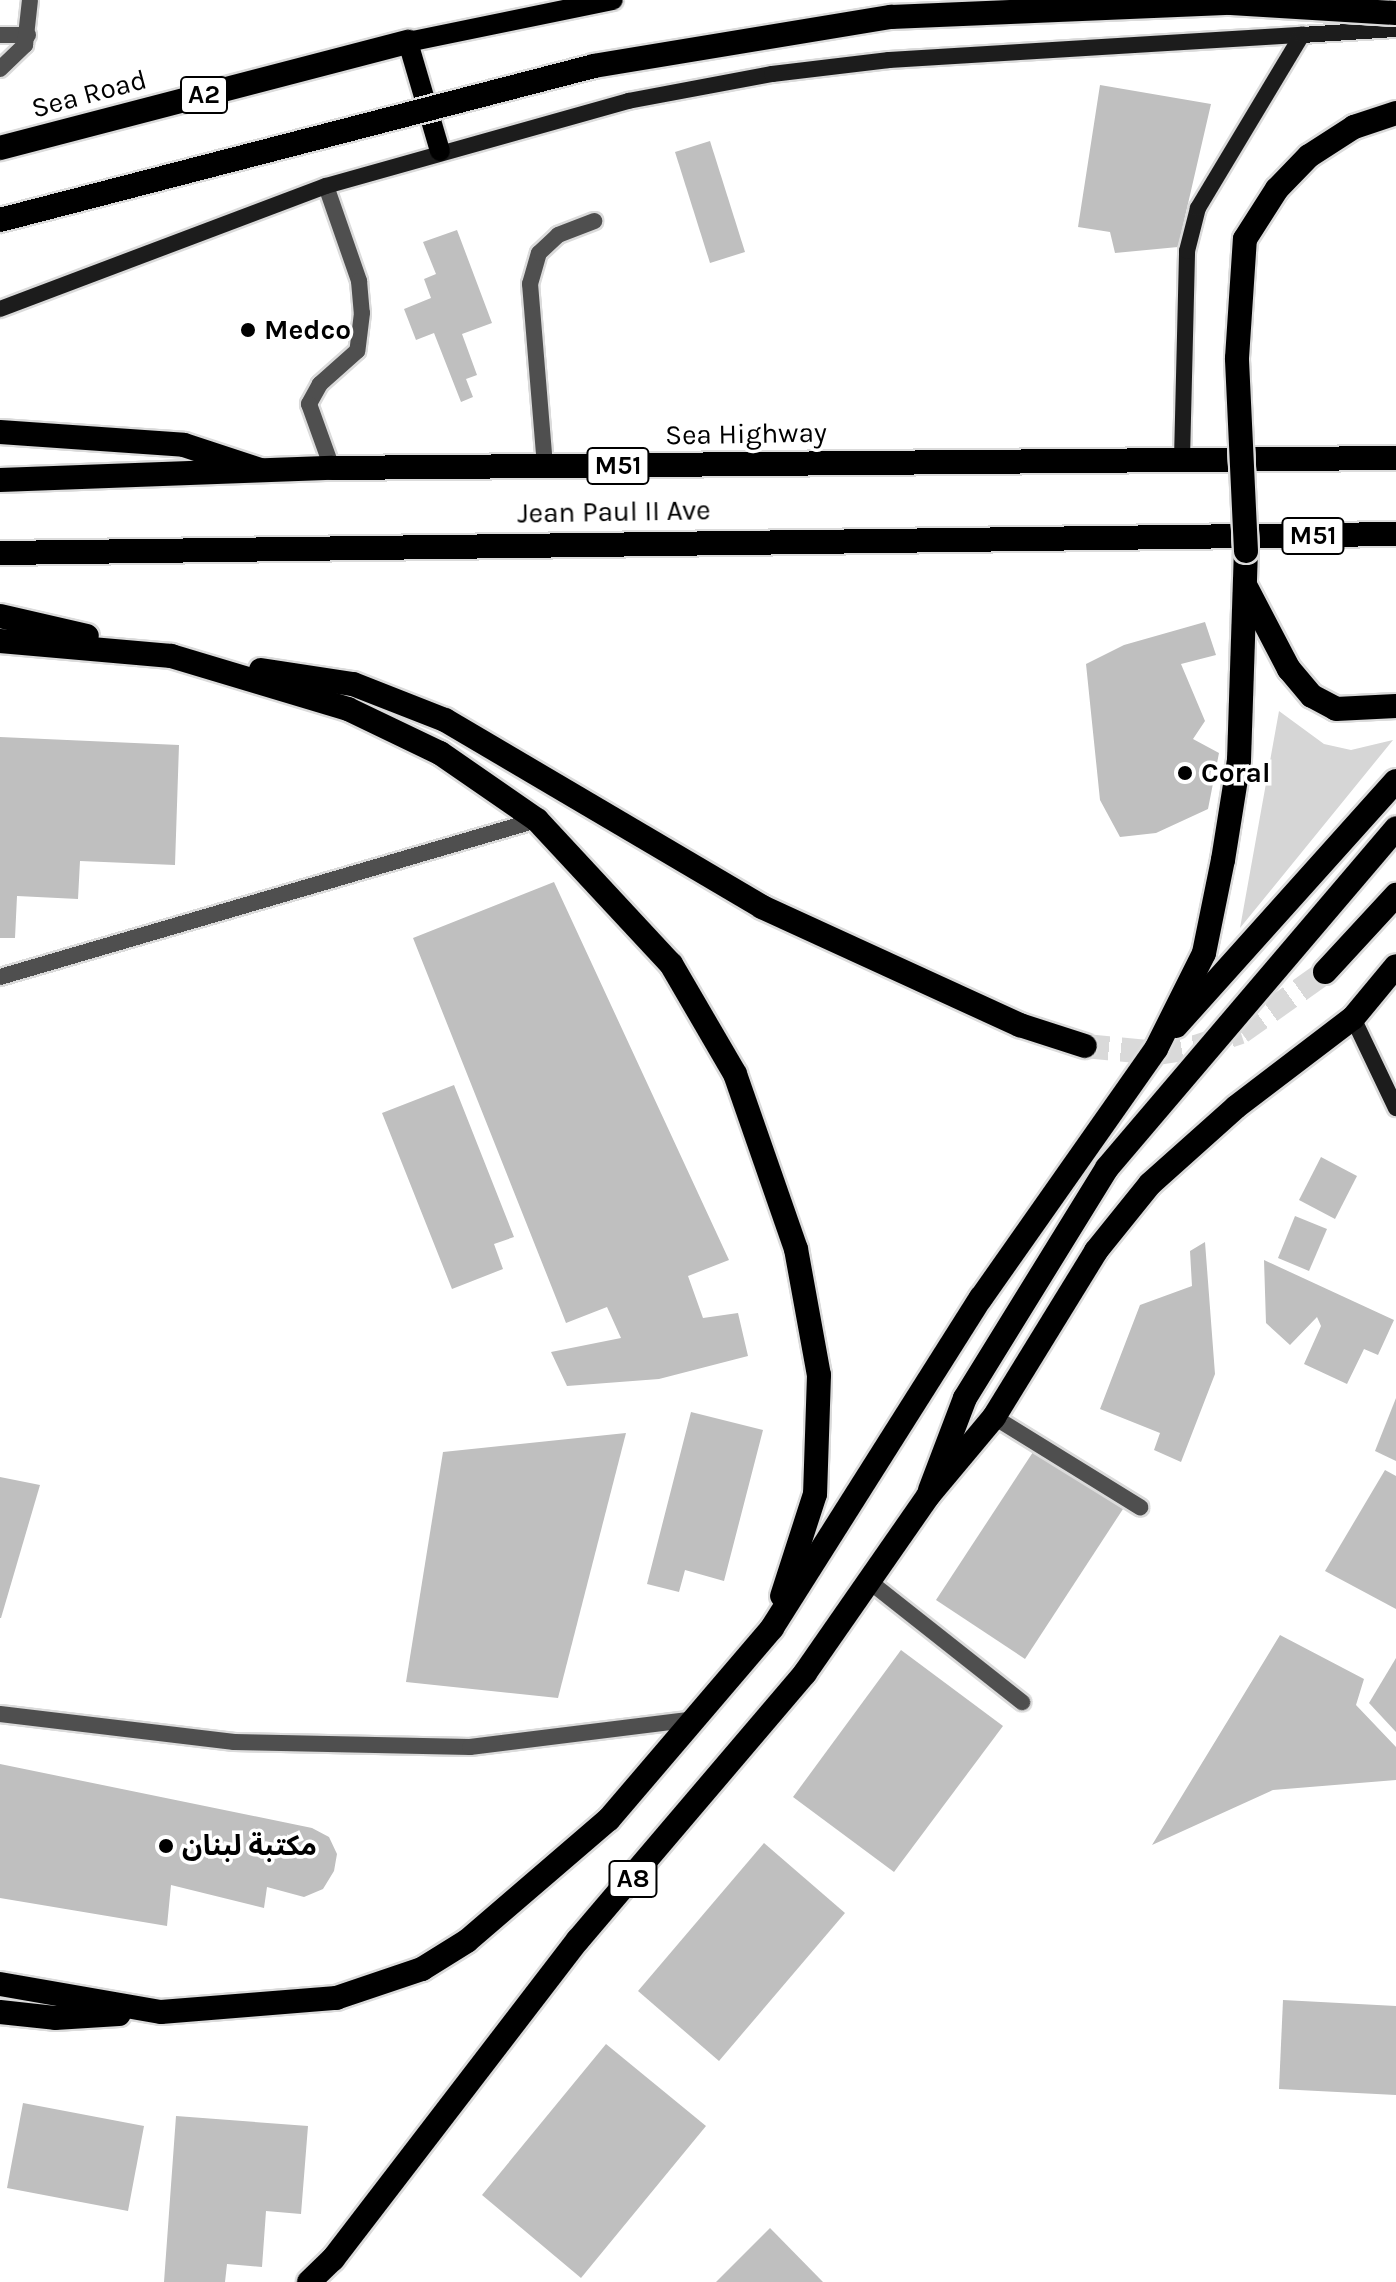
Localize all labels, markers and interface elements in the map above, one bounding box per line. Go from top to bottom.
street label: Sea Road [28,63,150,125]
road number: A2 [180,73,228,117]
place label: Medco [264,313,351,347]
marker: Medco [239,321,257,339]
street label: Sea Highway [665,416,827,452]
road number: M51 [586,444,650,488]
street label: Jean Paul II Ave [517,494,711,530]
road number: M51 [1281,514,1345,558]
place label: Coral [1201,756,1270,790]
marker: Coral [1176,764,1194,782]
place label: مكتبة لبنان [182,1829,317,1863]
marker: مكتبة لبنان [157,1837,175,1855]
road number: A8 [607,1857,659,1901]

